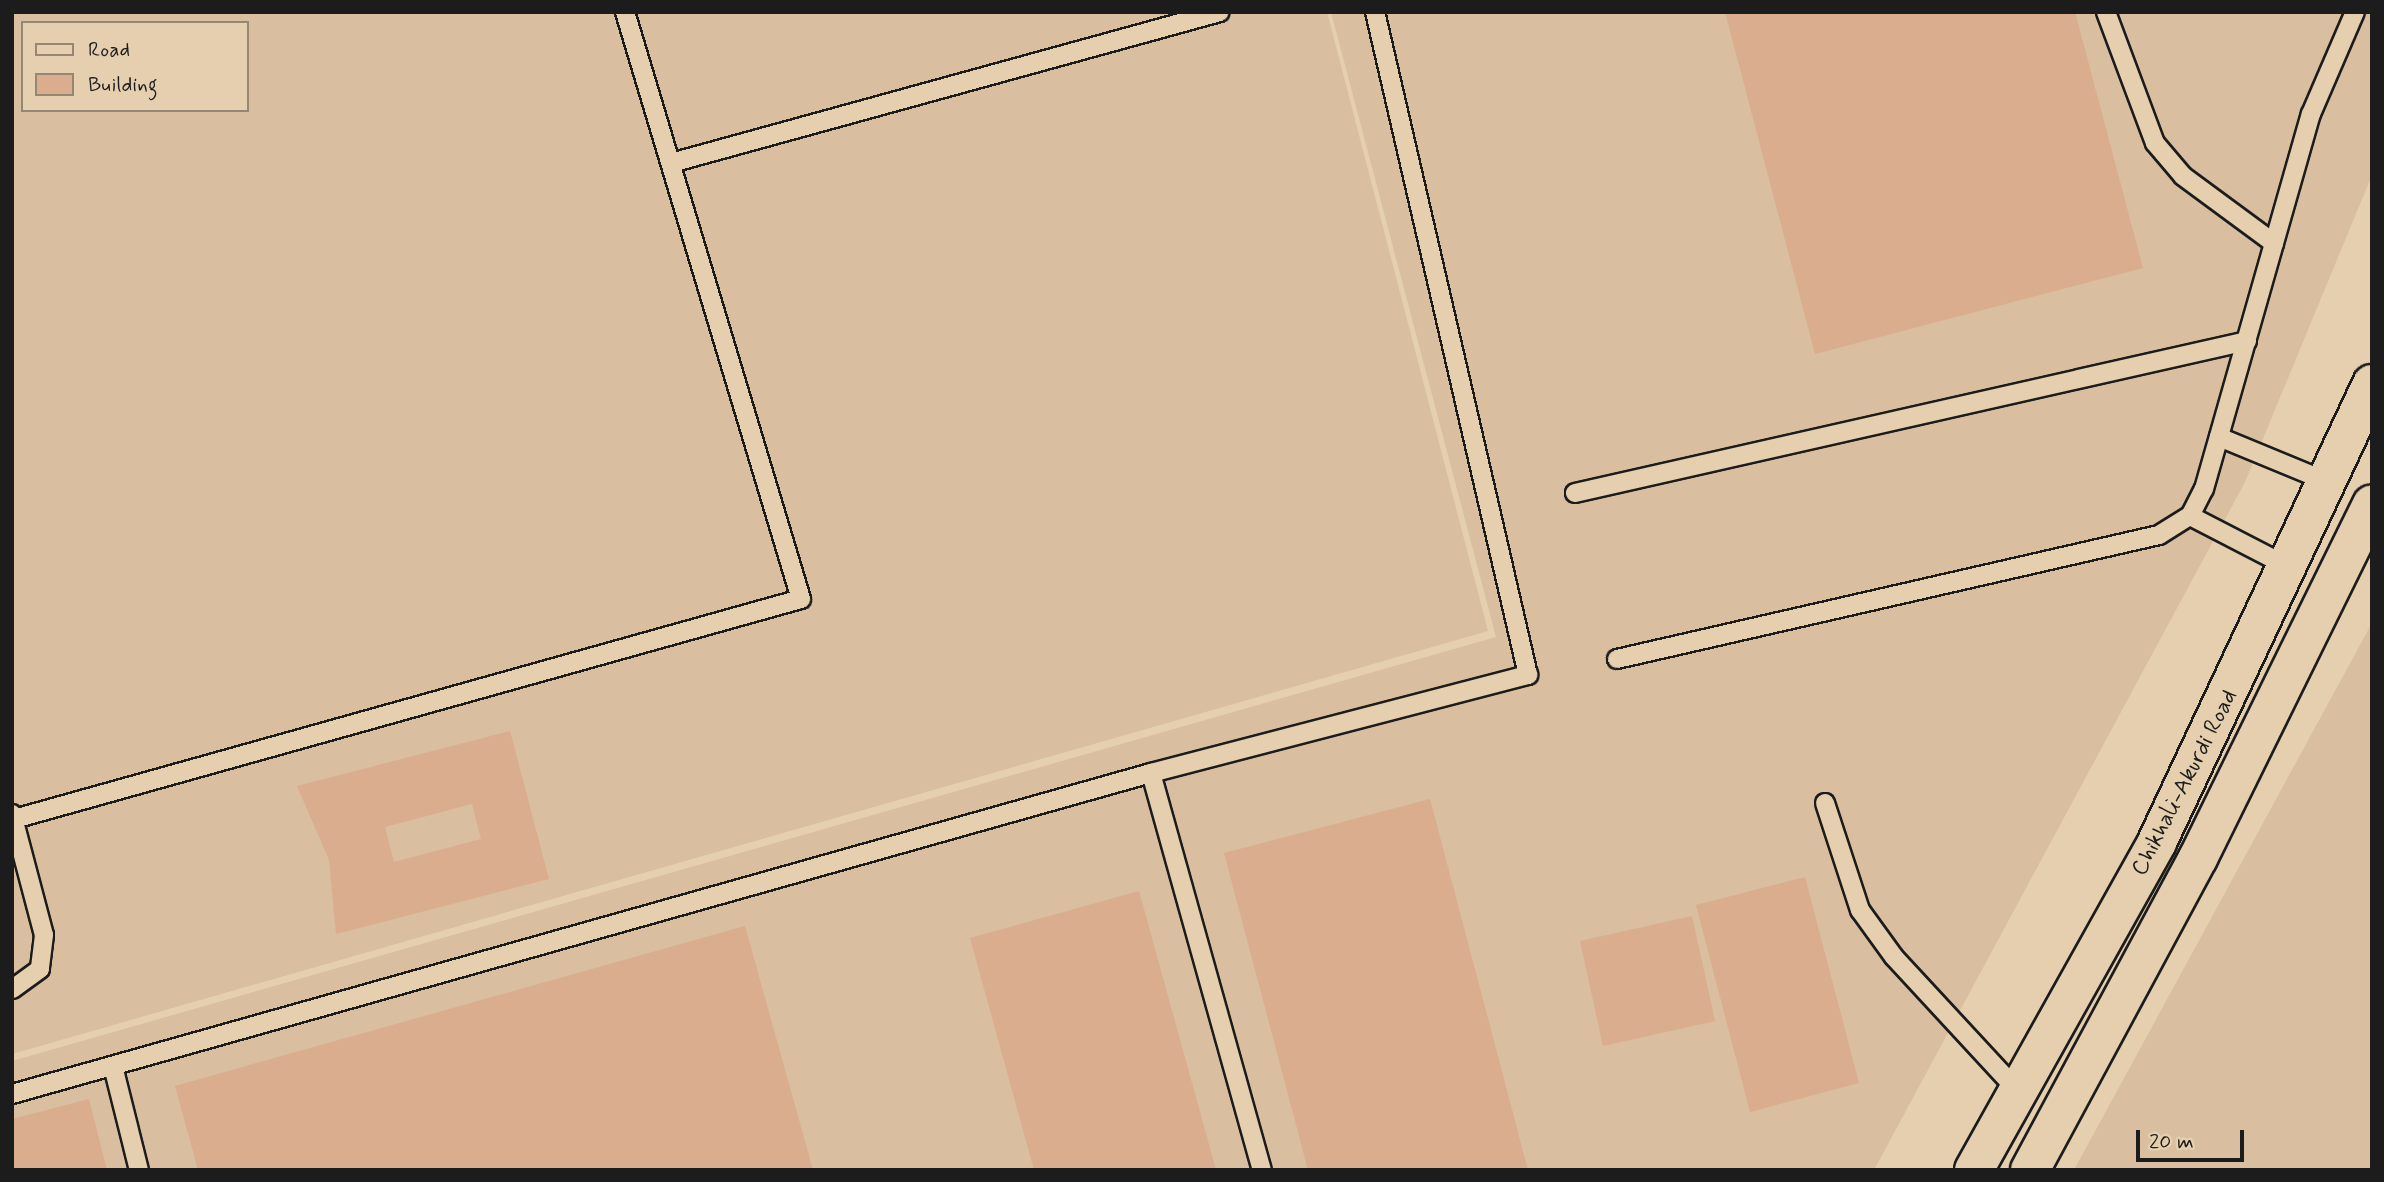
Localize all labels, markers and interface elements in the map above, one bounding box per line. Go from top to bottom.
legend [21,21,248,112]
text: Road [88,36,130,64]
text: Building [88,71,158,99]
street label: Chikhali-Akurdi Road [2126,685,2244,881]
scale bar [2139,1116,2248,1160]
text: 20 m [2149,1128,2194,1156]

